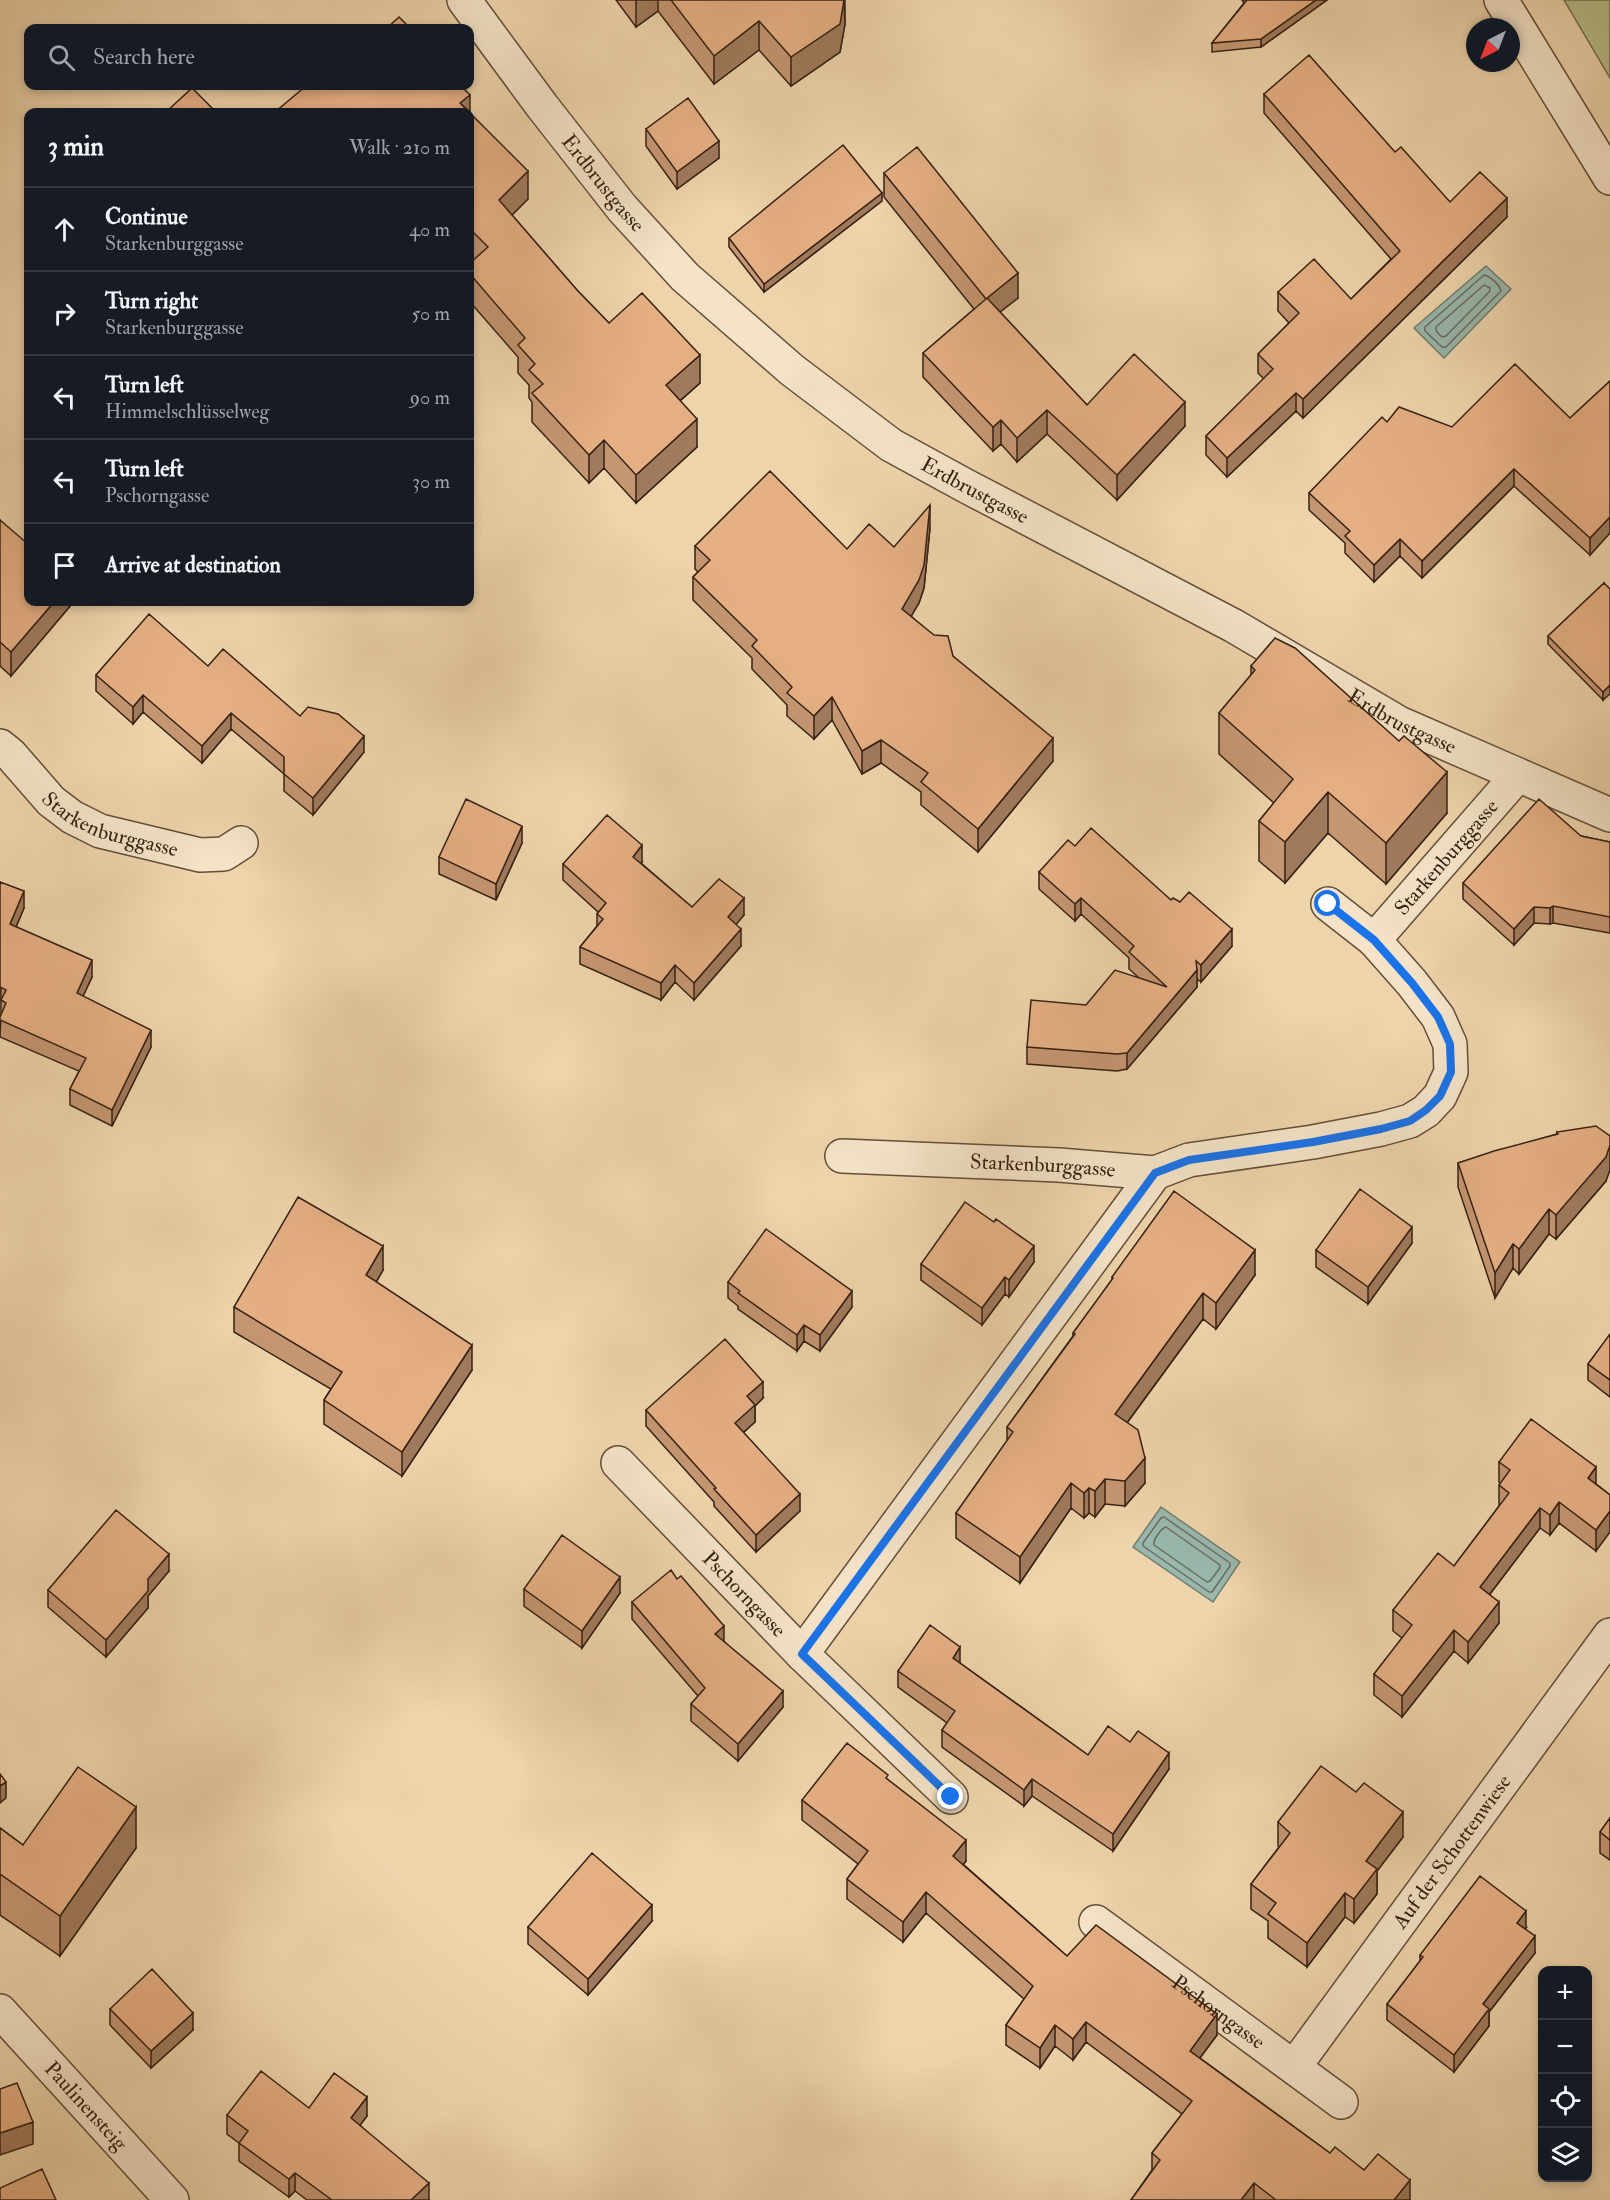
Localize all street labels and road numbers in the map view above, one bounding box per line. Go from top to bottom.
street label: Erdbrustgasse [556,129,651,238]
street label: Erdbrustgasse [916,451,1034,530]
street label: Erdbrustgasse [1343,682,1461,760]
street label: Starkenburggasse [36,786,181,863]
street label: Starkenburggasse [1388,793,1504,921]
street label: Starkenburggasse [970,1148,1117,1183]
street label: Pschorngasse [697,1545,792,1643]
street label: Auf der Schottenwiese [1386,1769,1517,1935]
street label: Pschorngasse [1166,1969,1271,2055]
street label: Paulinensteig [39,2055,134,2156]

